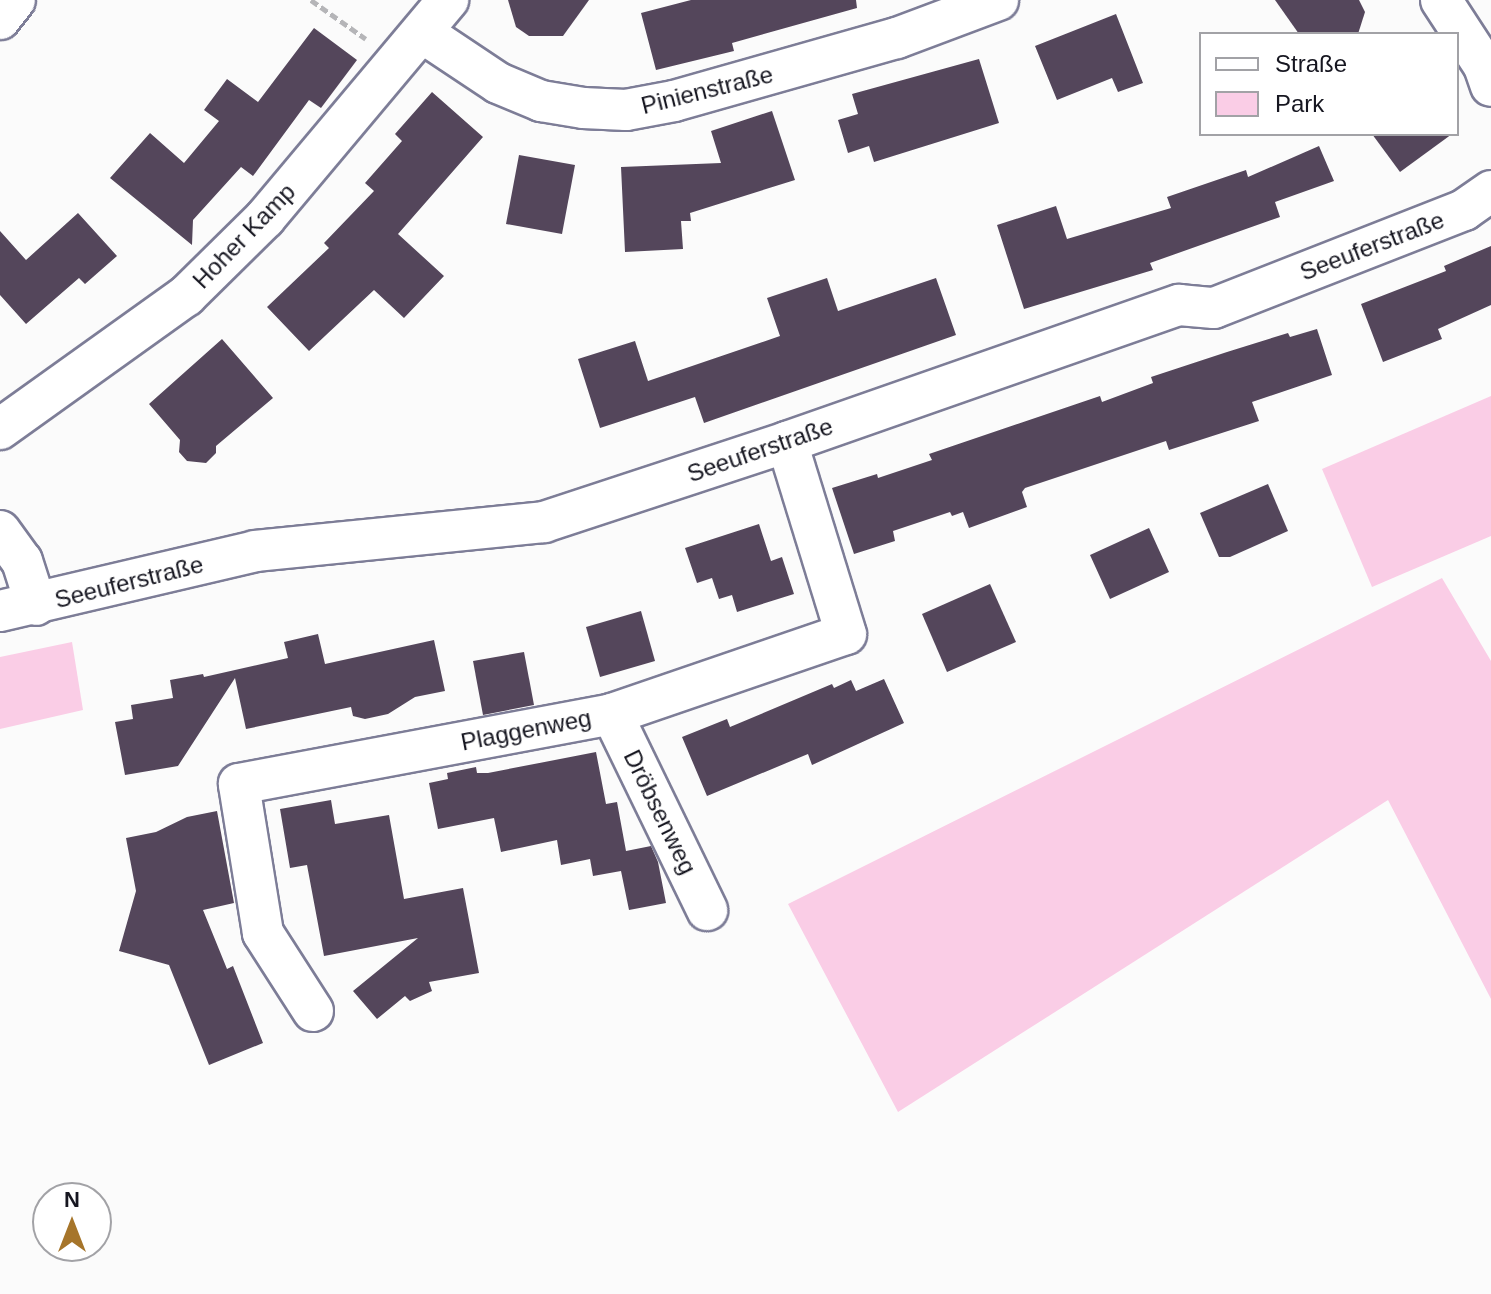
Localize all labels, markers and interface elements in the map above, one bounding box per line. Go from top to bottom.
legend [1199,32,1459,136]
text: Straße [1275,50,1347,77]
street label: Pinienstraße [638,60,776,120]
text: Park [1275,90,1324,117]
street label: Hoher Kamp [187,178,301,294]
street label: Seeuferstraße [1296,205,1448,287]
street label: Seeuferstraße [683,412,837,488]
street label: Seeuferstraße [52,550,206,614]
street label: Plaggenweg [458,703,594,757]
street label: Dröbsenweg [618,745,702,879]
north arrow [32,1182,112,1262]
text: N [64,1187,80,1212]

